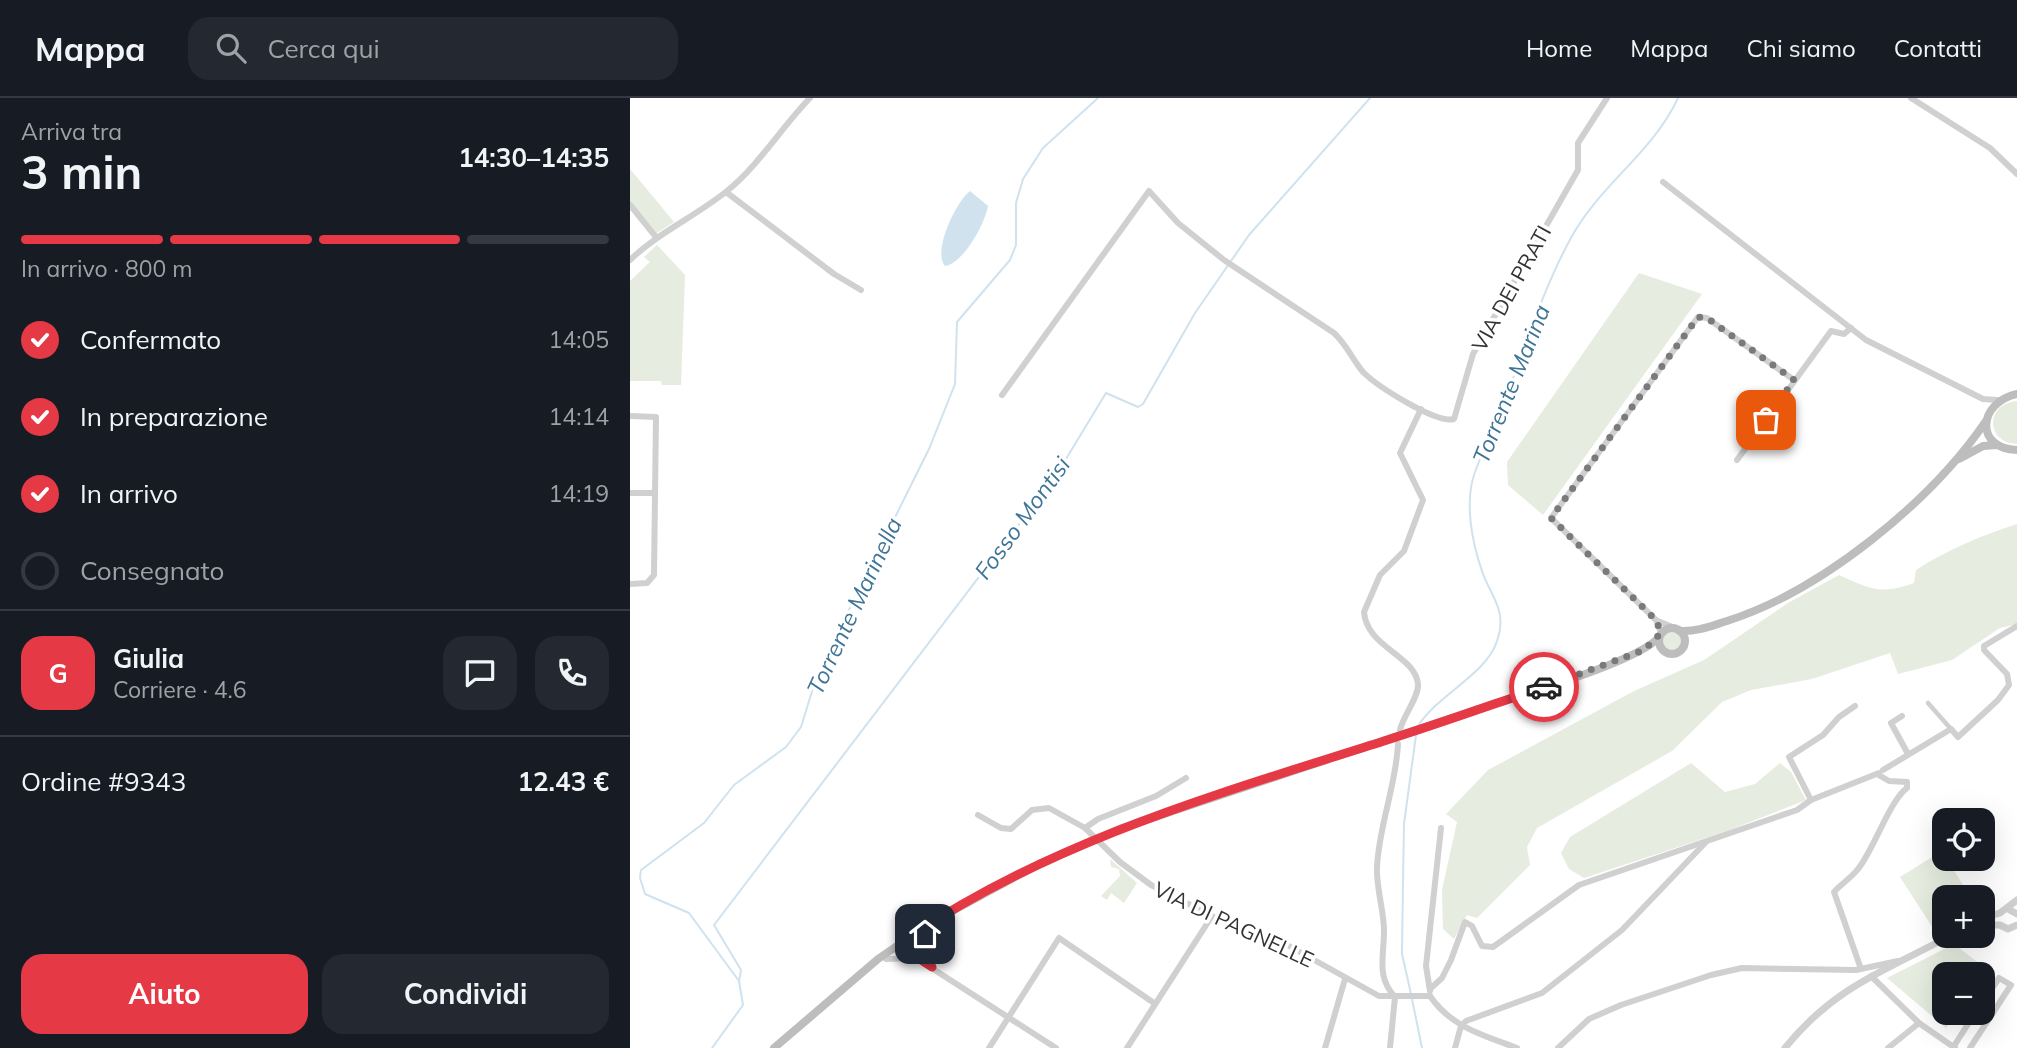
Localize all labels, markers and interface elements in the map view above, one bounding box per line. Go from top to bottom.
search box [188,17,678,80]
text: Mappa [35,28,146,69]
icon: search [212,29,250,67]
text: Cerca qui [268,32,380,65]
text: Home [1526,33,1592,63]
text: Mappa [1630,33,1708,63]
text: Chi siamo [1746,33,1856,63]
text: Contatti [1894,33,1982,63]
text: Arriva tra [21,117,122,146]
text: 14:30–14:35 [458,141,609,174]
text: 3 min [21,143,142,201]
street label: VIA DEI PRATI [1466,221,1556,355]
text: In arrivo · 800 m [21,254,193,283]
water label: Torrente Marina [1466,300,1556,468]
icon: check [21,321,59,359]
text: Confermato [80,323,221,356]
text: 14:05 [549,325,609,354]
pin [1736,390,1796,450]
icon: check [21,398,59,436]
text: In preparazione [80,400,268,433]
icon: bag [1747,401,1785,439]
text: 14:14 [549,402,609,431]
water label: Fosso Montisi [968,451,1076,585]
icon: check [21,475,59,513]
text: In arrivo [80,477,178,510]
text: 14:19 [549,479,609,508]
water label: Torrente Marinella [800,513,908,699]
text: Consegnato [80,554,224,587]
button: chat [443,636,517,710]
button: phone [535,636,609,710]
text: Giulia [113,642,184,675]
courier [1509,652,1579,722]
text: G [48,657,68,690]
icon: car [1525,668,1563,706]
text: Corriere · 4.6 [113,675,247,704]
text: Ordine #9343 [21,765,186,798]
text: 12.43 € [517,765,609,798]
map controls [1932,808,1995,1025]
button: locate [1932,808,1995,871]
street label: VIA DI PAGNELLE [1150,876,1318,972]
button: + [1932,885,1995,948]
pin [895,904,955,964]
icon: home [906,915,944,953]
button: Aiuto [21,954,308,1034]
button: Condividi [322,954,609,1034]
button: − [1932,962,1995,1025]

